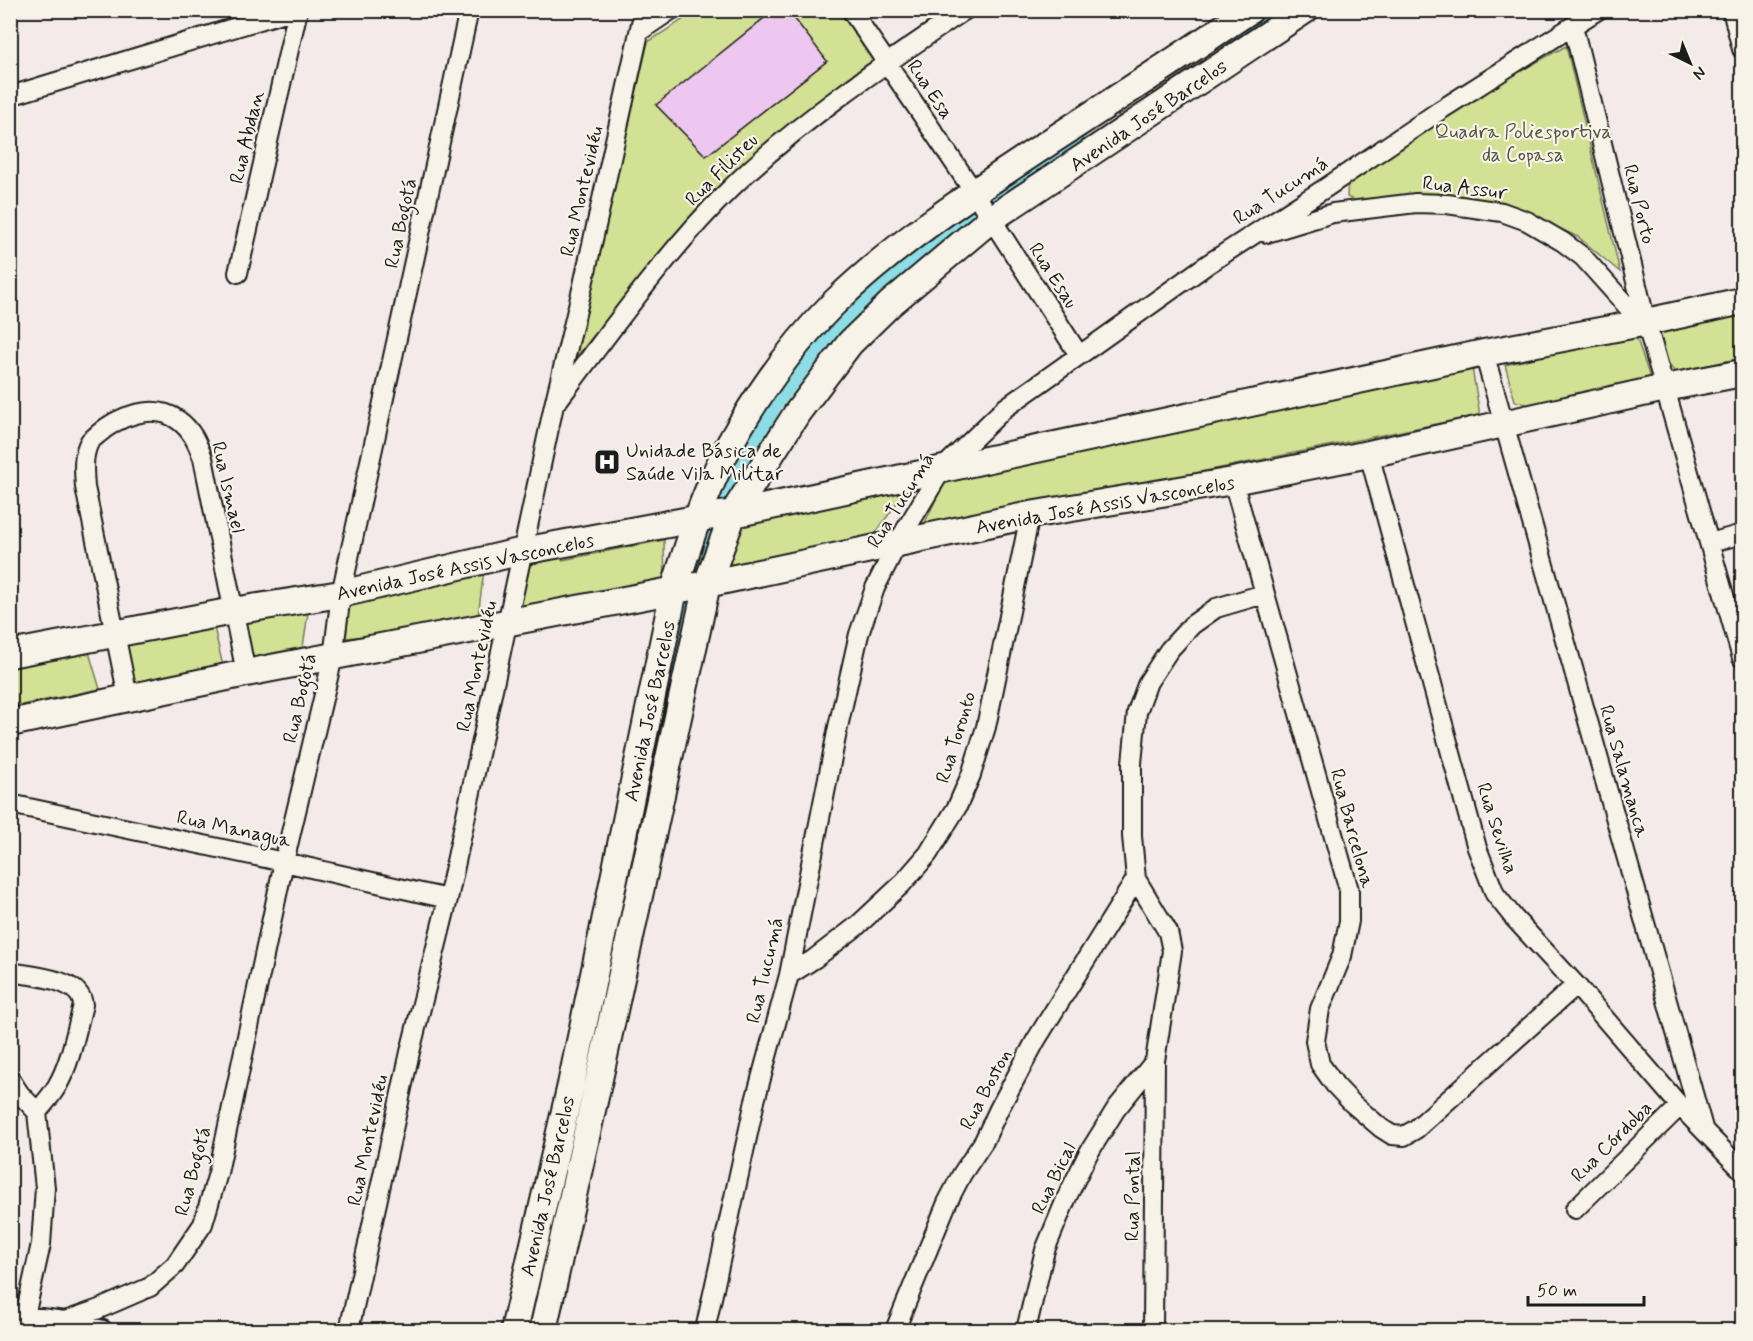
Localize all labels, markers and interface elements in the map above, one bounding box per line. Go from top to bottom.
north arrow [1660,33,1720,93]
street label: Avenida José Barcelos [1065,54,1233,179]
street label: Rua Esa [900,55,960,125]
text: N [1688,62,1710,84]
street label: Rua Abdan [224,88,271,187]
park label: Quadra Poliesportiva da Copasa [1435,119,1611,169]
street label: Rua Montevidéu [554,123,611,259]
street label: Rua Filisteu [680,128,765,213]
street label: Rua Tucumá [1228,151,1333,232]
street label: Rua Porto [1616,162,1661,247]
street label: Rua Assur [1421,170,1510,207]
street label: Rua Bogotá [379,176,426,271]
street label: Rua Esau [1021,238,1084,314]
place label: Unidade Básica de Saúde Vila Militar [626,438,784,488]
street label: Rua Ismael [204,439,251,536]
hospital icon: Unidade Básica de Saúde Vila Militar [592,447,622,477]
street label: Rua Tucumá [861,448,941,554]
street label: Avenida José Assis Vasconcelos [974,469,1237,542]
street label: Avenida José Assis Vasconcelos [334,527,597,608]
street label: Rua Montevidéu [450,598,505,734]
street label: Avenida José Barcelos [618,618,683,804]
street label: Rua Bogotá [277,651,326,746]
street label: Rua Toronto [930,688,983,787]
street label: Rua Salamanca [1592,702,1656,842]
street label: Rua Barcelona [1323,766,1381,892]
street label: Rua Sevilha [1469,779,1524,877]
street label: Rua Managua [174,804,294,856]
street label: Rua Tucumá [740,915,791,1026]
street label: Rua Boston [954,1044,1019,1135]
street label: Rua Montevidéu [341,1072,396,1208]
street label: Avenida José Barcelos [515,1093,582,1279]
street label: Rua Córdoba [1565,1095,1659,1189]
street label: Rua Bogotá [169,1124,220,1220]
street label: Rua Bical [1025,1138,1083,1219]
street label: Rua Pontal [1119,1150,1148,1242]
scale bar [1528,1269,1644,1307]
text: 50 m [1537,1279,1577,1303]

